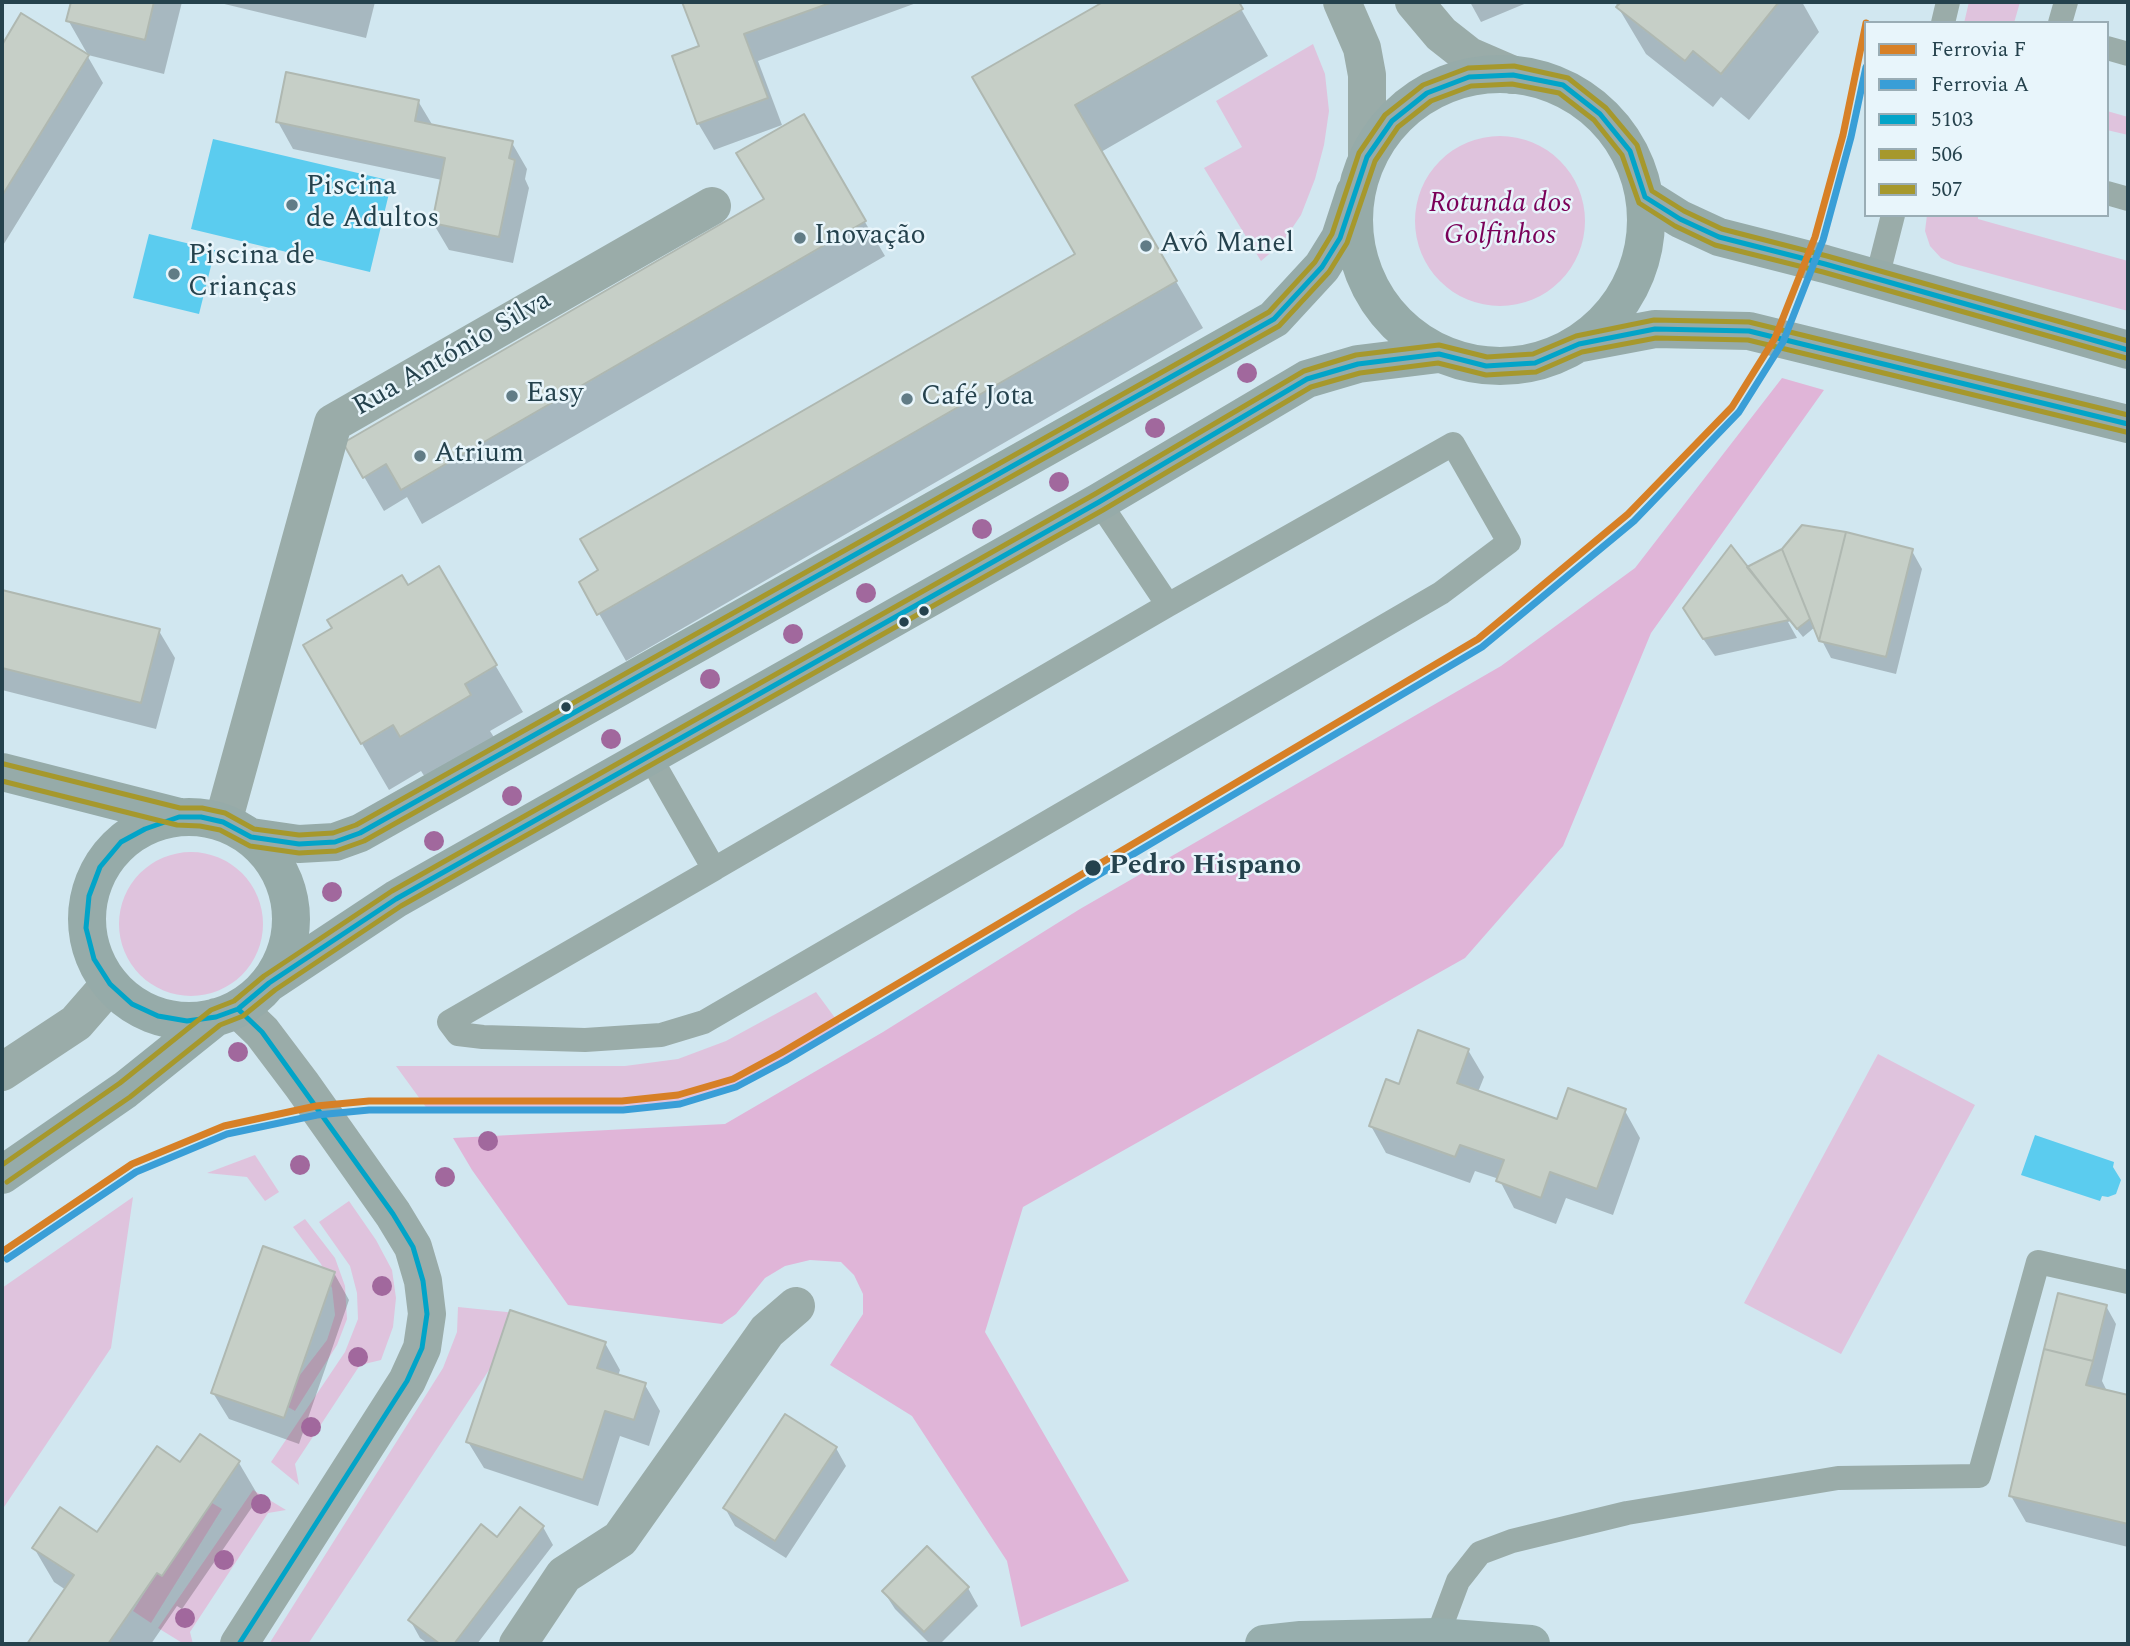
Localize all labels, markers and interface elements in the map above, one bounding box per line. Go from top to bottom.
legend [1864,21,2109,217]
text: Ferrovia F [1931,34,2027,66]
text: Ferrovia A [1931,69,2029,101]
text: 5103 [1931,104,1973,136]
text: 506 [1931,139,1963,171]
place label: Piscina de Adultos [306,172,439,238]
text: 507 [1931,174,1963,206]
park label: Rotunda dos Golfinhos [1429,189,1571,255]
marker: Piscina de Adultos [284,197,300,213]
place label: Inovação [814,221,926,255]
place label: Avô Manel [1160,229,1294,263]
marker: Inovação [792,230,808,246]
marker: Avô Manel [1138,238,1154,254]
place label: Piscina de Crianças [188,241,315,307]
marker: Piscina de Crianças [166,266,182,282]
street label: Rua António Silva [348,285,558,425]
place label: Easy [526,379,583,413]
place label: Café Jota [921,382,1034,416]
marker: Easy [504,388,520,404]
marker: Café Jota [899,391,915,407]
place label: Atrium [434,439,524,473]
marker: Atrium [412,448,428,464]
unlabelled marker [917,604,931,618]
unlabelled marker [897,615,911,629]
unlabelled marker [559,700,573,714]
place label: Pedro Hispano [1109,851,1301,885]
marker: Pedro Hispano [1083,858,1103,878]

